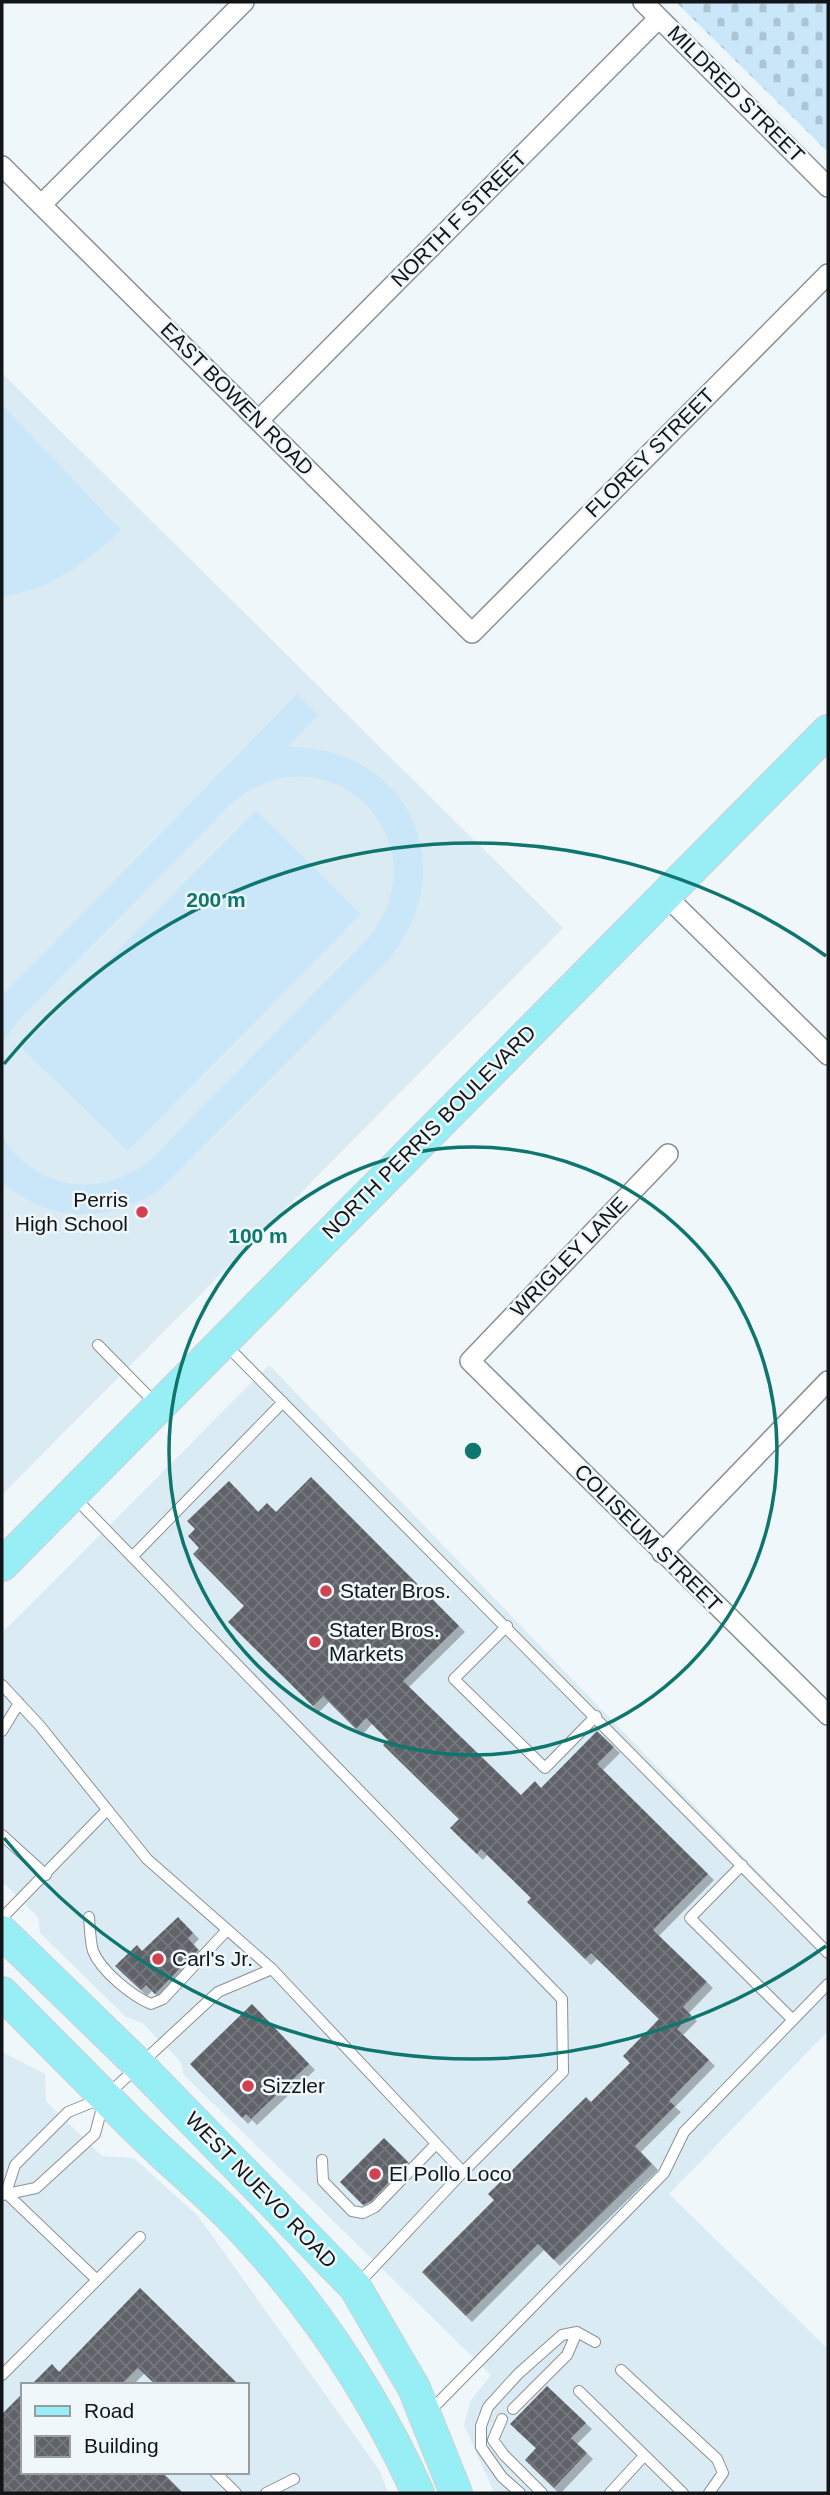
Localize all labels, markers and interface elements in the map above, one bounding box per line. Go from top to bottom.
street label: MILDRED STREET [663,21,809,167]
street label: NORTH F STREET [386,146,531,291]
street label: EAST BOWEN ROAD [156,318,318,480]
street label: FLOREY STREET [581,383,719,522]
text: 200 m [186,888,246,911]
street label: NORTH PERRIS BOULEVARD [317,1020,540,1243]
place label: Perris High School [15,1188,128,1235]
street label: WRIGLEY LANE [506,1192,632,1321]
marker: Perris High School [134,1204,150,1220]
text: 100 m [228,1224,288,1247]
centre of rings [461,1439,485,1463]
street label: COLISEUM STREET [570,1459,727,1616]
place label: Stater Bros. [340,1579,451,1602]
marker: Stater Bros. [318,1583,334,1599]
place label: Stater Bros. Markets [329,1618,440,1665]
marker: Stater Bros. Markets [307,1634,323,1650]
place label: Carl's Jr. [172,1947,253,1970]
marker: Carl's Jr. [150,1951,166,1967]
place label: Sizzler [262,2074,325,2097]
marker: Sizzler [240,2078,256,2094]
street label: WEST NUEVO ROAD [181,2107,342,2272]
place label: El Pollo Loco [389,2162,512,2185]
marker: El Pollo Loco [367,2166,383,2182]
legend [21,2383,248,2474]
text: Road [84,2399,134,2422]
text: Building [84,2434,159,2457]

